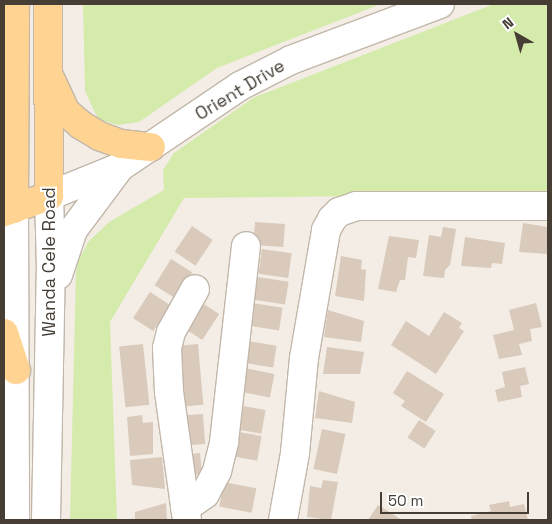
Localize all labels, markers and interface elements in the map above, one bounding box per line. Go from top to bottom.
north arrow [492,10,542,60]
text: N [499,13,517,33]
street label: Orient Drive [191,55,289,125]
street label: Wanda Cele Road [38,187,60,337]
scale bar [382,482,531,514]
text: 50 m [388,491,423,510]

